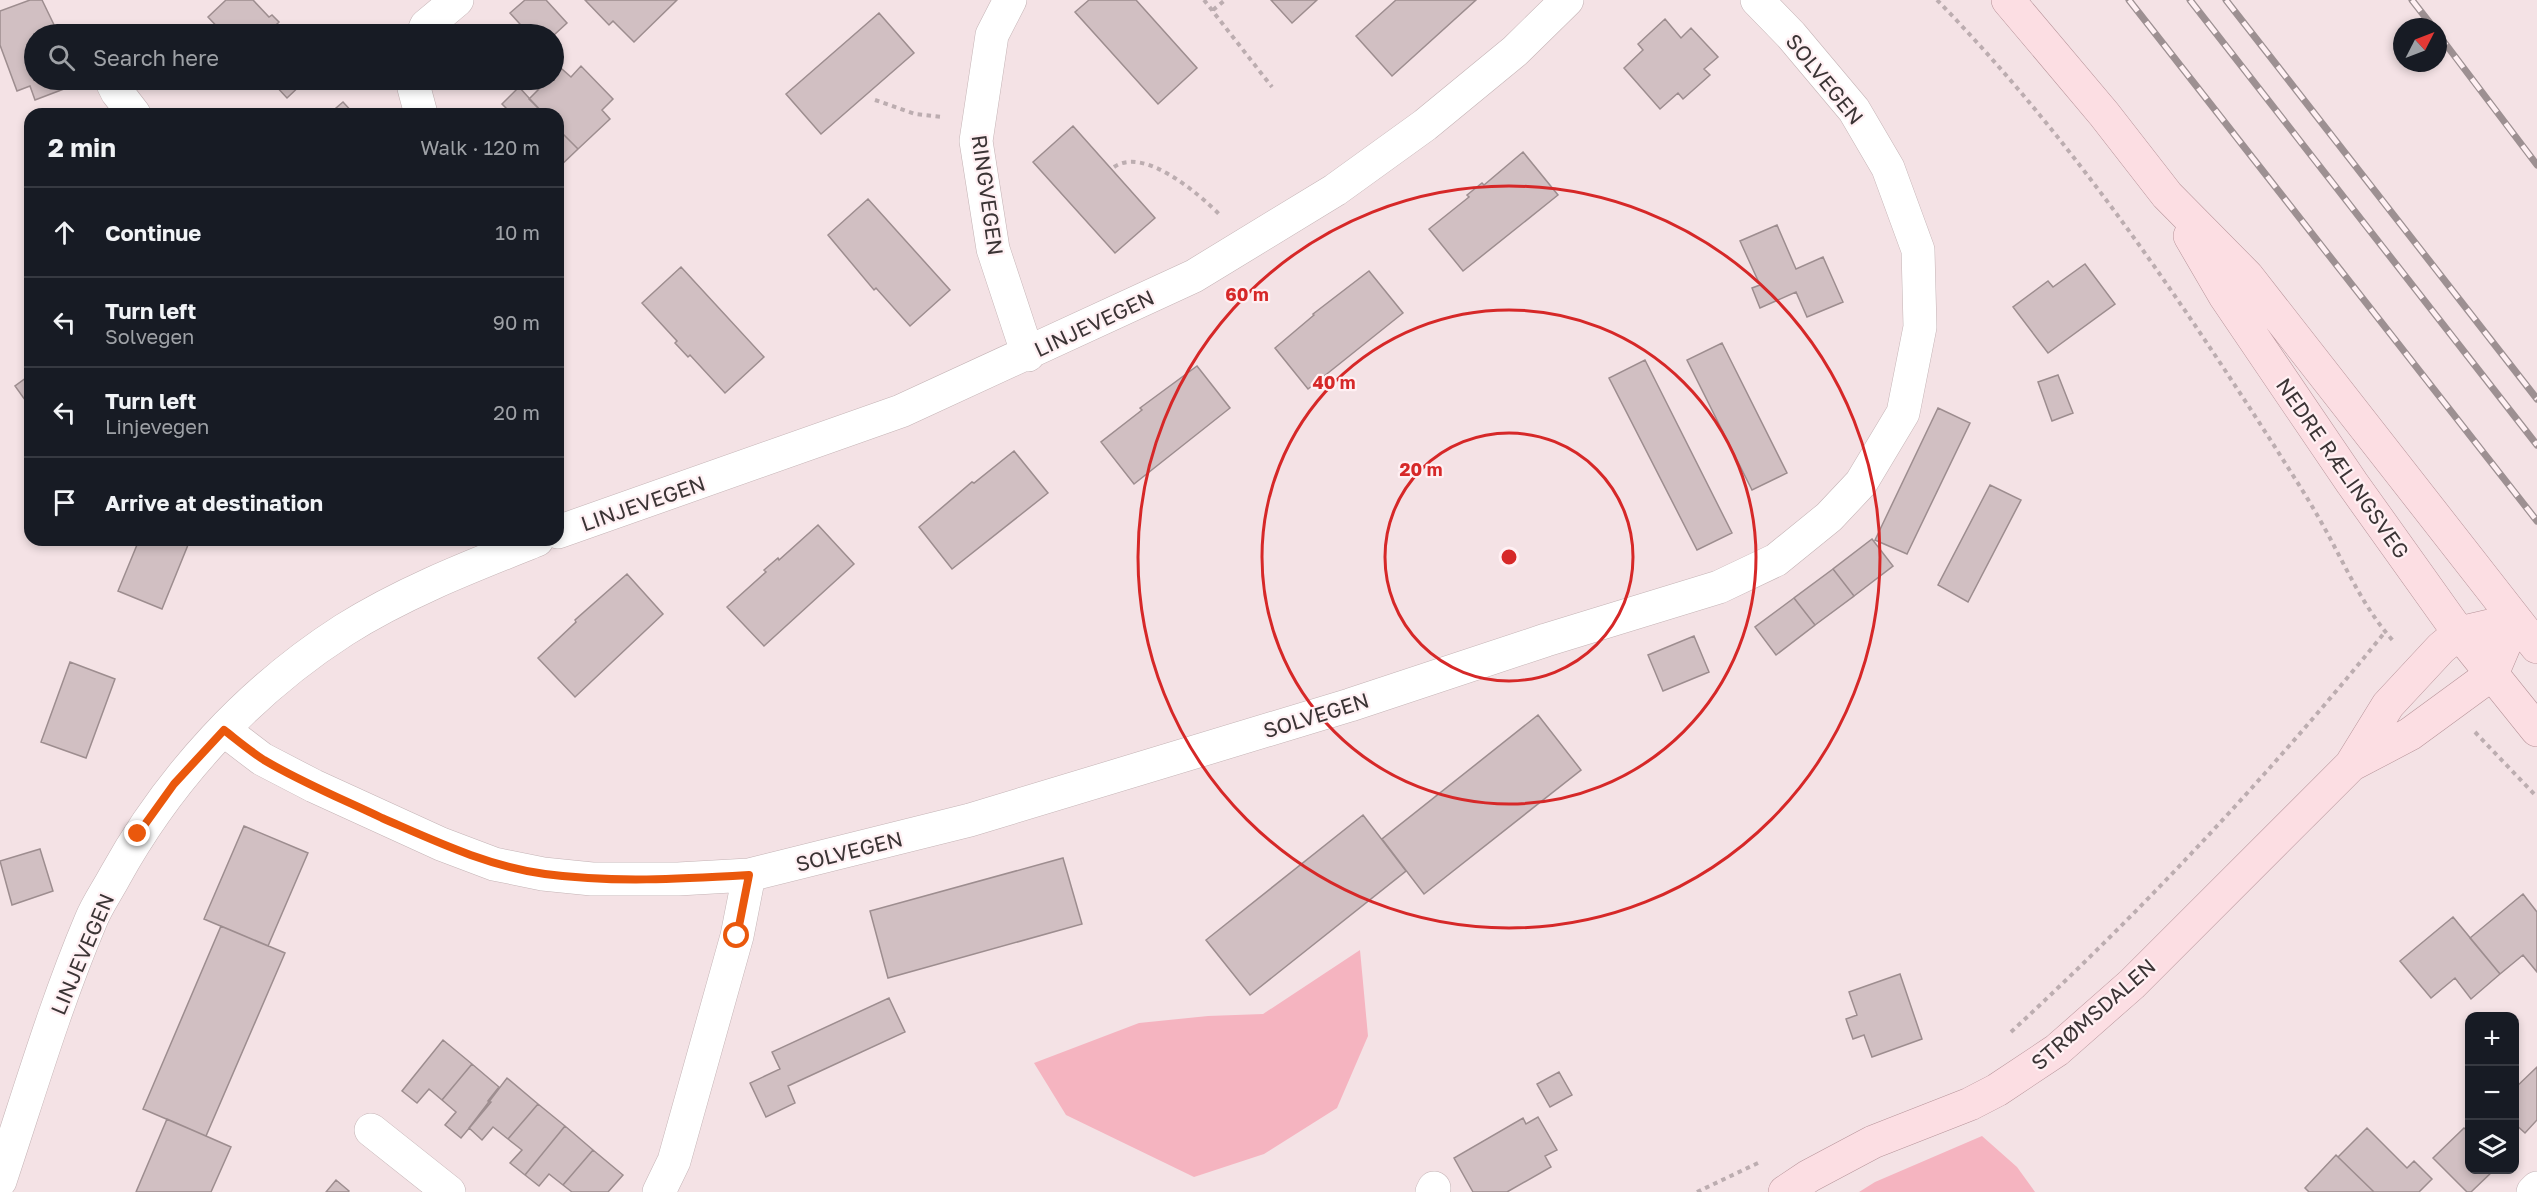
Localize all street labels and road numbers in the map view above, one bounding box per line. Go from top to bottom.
street label: SOLVEGEN [1781,28,1869,130]
street label: RINGVEGEN [967,133,1009,257]
street label: LINJEVEGEN [1030,284,1158,362]
street label: NEDRE RÆLINGSVEG [2271,373,2415,563]
street label: LINJEVEGEN [578,470,708,536]
street label: SOLVEGEN [1260,687,1372,743]
street label: SOLVEGEN [793,825,905,877]
street label: LINJEVEGEN [45,889,119,1019]
street label: STRØMSDALEN [2025,953,2161,1075]

